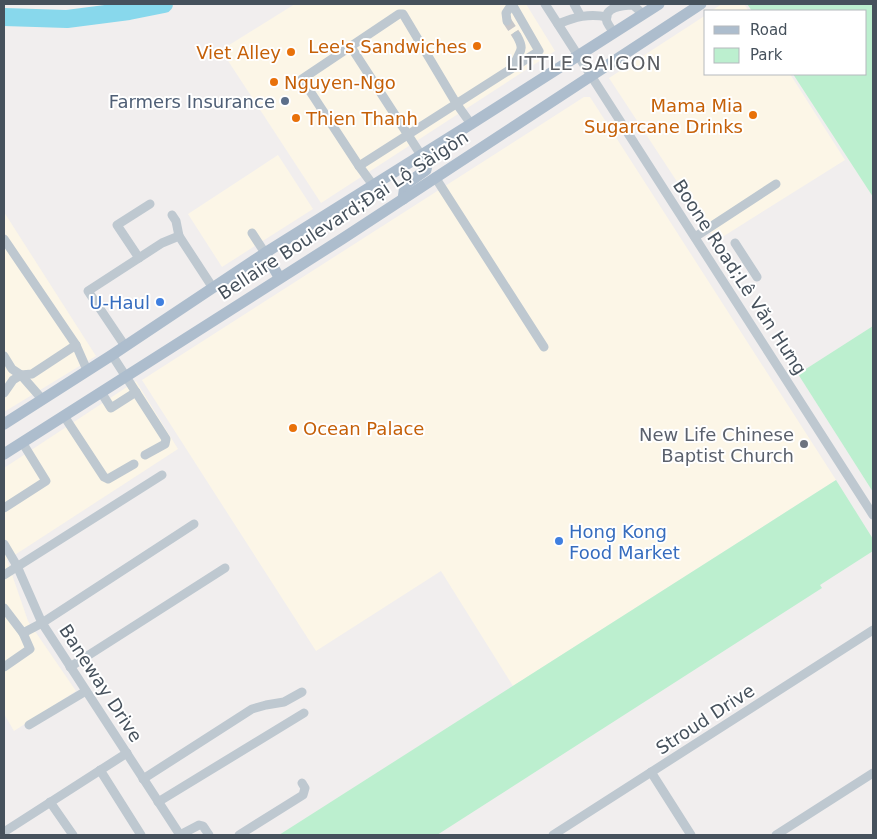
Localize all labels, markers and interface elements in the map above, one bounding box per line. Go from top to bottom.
legend [704,10,867,75]
text: Road [750,21,788,39]
place label: Lee's Sandwiches [308,36,467,57]
marker: Lee's Sandwiches [471,40,483,52]
place label: Viet Alley [196,42,281,63]
marker: Viet Alley [285,46,297,58]
text: Park [750,46,783,64]
district label: LITTLE SAIGON [506,52,662,74]
place label: Nguyen-Ngo [284,72,396,93]
marker: Nguyen-Ngo [268,76,280,88]
place label: Farmers Insurance [109,91,275,112]
marker: Farmers Insurance [279,95,291,107]
place label: Mama Mia Sugarcane Drinks [584,95,743,137]
place label: Thien Thanh [305,108,418,129]
marker: Mama Mia Sugarcane Drinks [747,109,759,121]
marker: Thien Thanh [290,112,302,124]
street label: Bellaire Boulevard;Đại Lộ Sàigòn [214,126,472,304]
street label: Boone Road;Lê Văn Hưng [669,175,811,379]
place label: U-Haul [89,292,150,313]
marker: U-Haul [154,296,166,308]
place label: Ocean Palace [303,418,424,439]
marker: Ocean Palace [287,422,299,434]
place label: New Life Chinese Baptist Church [639,424,794,466]
marker: New Life Chinese Baptist Church [798,438,810,450]
place label: Hong Kong Food Market [569,521,680,563]
marker: Hong Kong Food Market [553,535,565,547]
street label: Baneway Drive [55,620,147,746]
street label: Stroud Drive [652,679,758,759]

